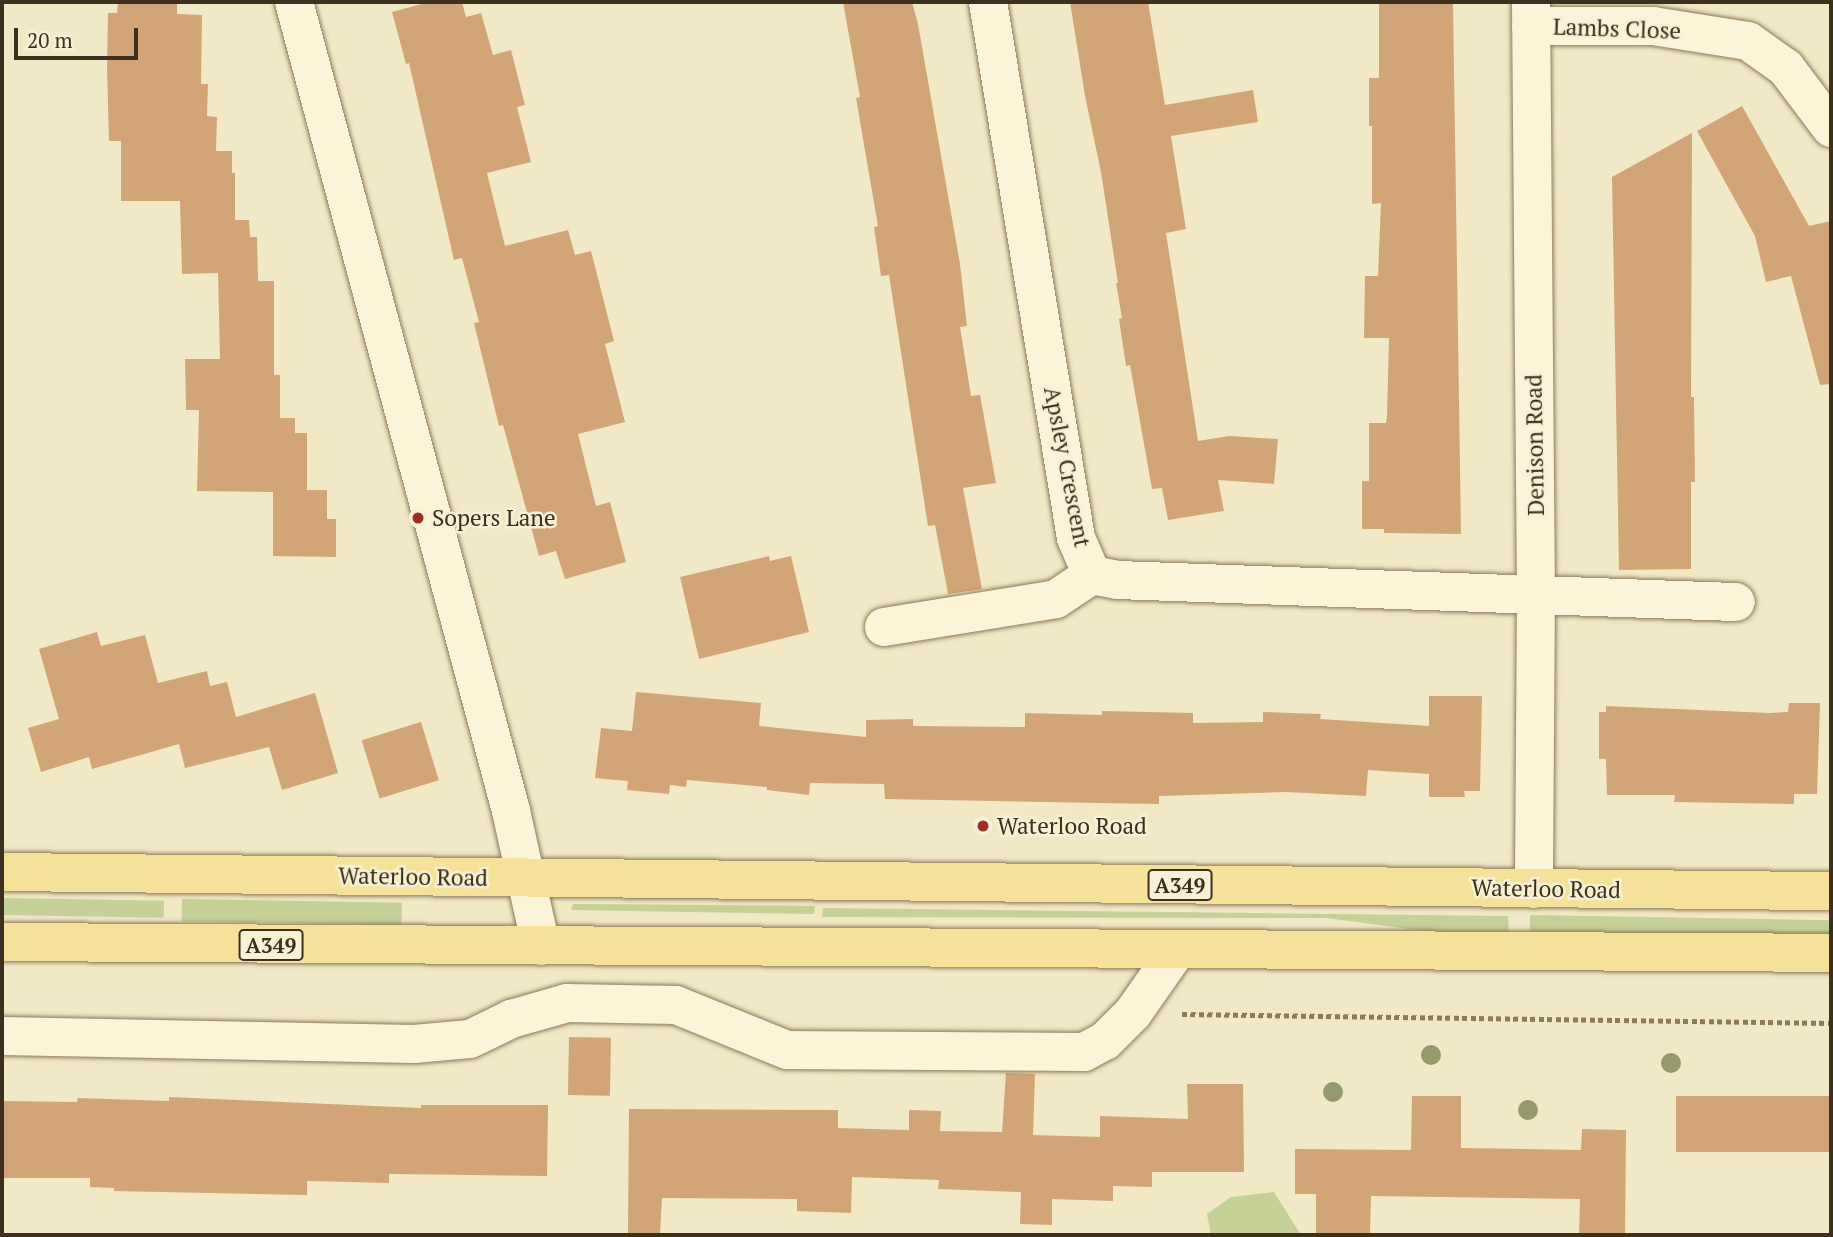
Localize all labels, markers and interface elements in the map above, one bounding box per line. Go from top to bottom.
street label: Lambs Close [1552,13,1682,45]
scale bar [18,14,142,58]
text: 20 m [27,26,73,54]
street label: Denison Road [1520,374,1550,516]
street label: Apsley Crescent [1038,384,1096,550]
place label: Sopers Lane [432,504,555,532]
marker: Sopers Lane [410,510,426,526]
place label: Waterloo Road [997,812,1147,840]
marker: Waterloo Road [975,818,991,834]
street label: Waterloo Road [338,862,488,892]
road number: A349 [1147,868,1213,903]
street label: Waterloo Road [1471,874,1621,904]
road number: A349 [238,928,304,962]

